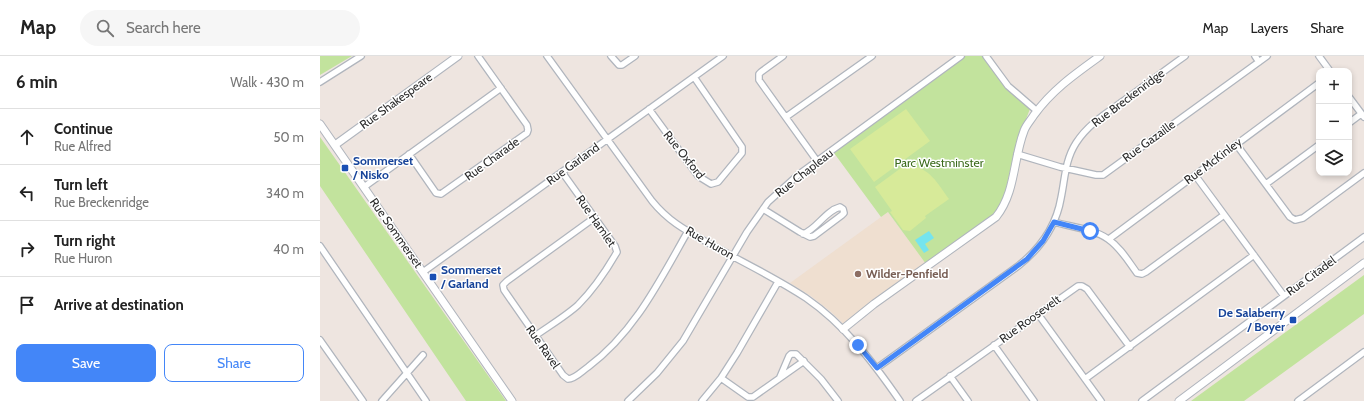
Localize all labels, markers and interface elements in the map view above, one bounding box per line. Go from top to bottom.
search box [80,10,360,46]
text: Map [20,16,56,39]
icon: search [94,17,116,39]
text: Search here [126,19,201,37]
text: Map [1203,19,1228,37]
text: Layers [1250,19,1288,37]
text: Share [1310,19,1344,37]
street label: Rue Breckenridge [1088,65,1167,130]
map controls [1316,68,1352,176]
button: + [1316,68,1352,104]
street label: Rue Shakespeare [356,69,435,132]
text: 6 min [16,72,58,92]
text: Walk · 430 m [230,74,304,90]
button: − [1316,104,1352,140]
street label: Rue Gazaille [1119,116,1178,165]
text: Continue [54,120,113,138]
icon: ahead [16,126,38,148]
street label: Rue Oxford [660,128,708,182]
text: 50 m [274,129,304,145]
street label: Rue Charade [461,134,522,184]
street label: Rue McKinley [1181,134,1245,187]
text: Rue Alfred [54,138,111,154]
street label: Rue Garland [543,139,602,188]
button: layers [1316,140,1352,176]
street label: Rue Chapleau [772,145,836,200]
place label: Sommerset / Nisko [352,153,413,182]
park label: Parc Westminster [895,155,984,170]
marker: Sommerset / Nisko [340,163,350,173]
text: Turn left [54,176,108,194]
icon: left [16,182,38,204]
text: 340 m [266,185,304,201]
street label: Rue Hamlet [573,192,620,250]
text: Rue Breckenridge [54,194,149,210]
street label: Rue Sommerset [367,195,426,271]
route start [1081,222,1099,240]
street label: Rue Huron [683,223,738,263]
text: Turn right [54,232,115,250]
icon: right [16,238,38,260]
text: 40 m [273,241,304,257]
text: Rue Huron [54,250,112,266]
street label: Rue Citadel [1283,252,1339,299]
place label: Sommerset / Garland [440,262,501,291]
place label: Wilder-Penfield [866,266,949,281]
marker: Wilder-Penfield [853,269,863,279]
marker: Sommerset / Garland [428,272,438,282]
street label: Rue Roosevelt [996,291,1063,346]
icon: arrive [16,294,38,316]
text: Arrive at destination [54,296,184,314]
place label: De Salaberry / Boyer [1218,305,1286,334]
marker: De Salaberry / Boyer [1288,315,1298,325]
street label: Rue Ravel [523,322,564,372]
route end [849,336,867,354]
button: Save [16,344,156,382]
button: Share [164,344,304,382]

